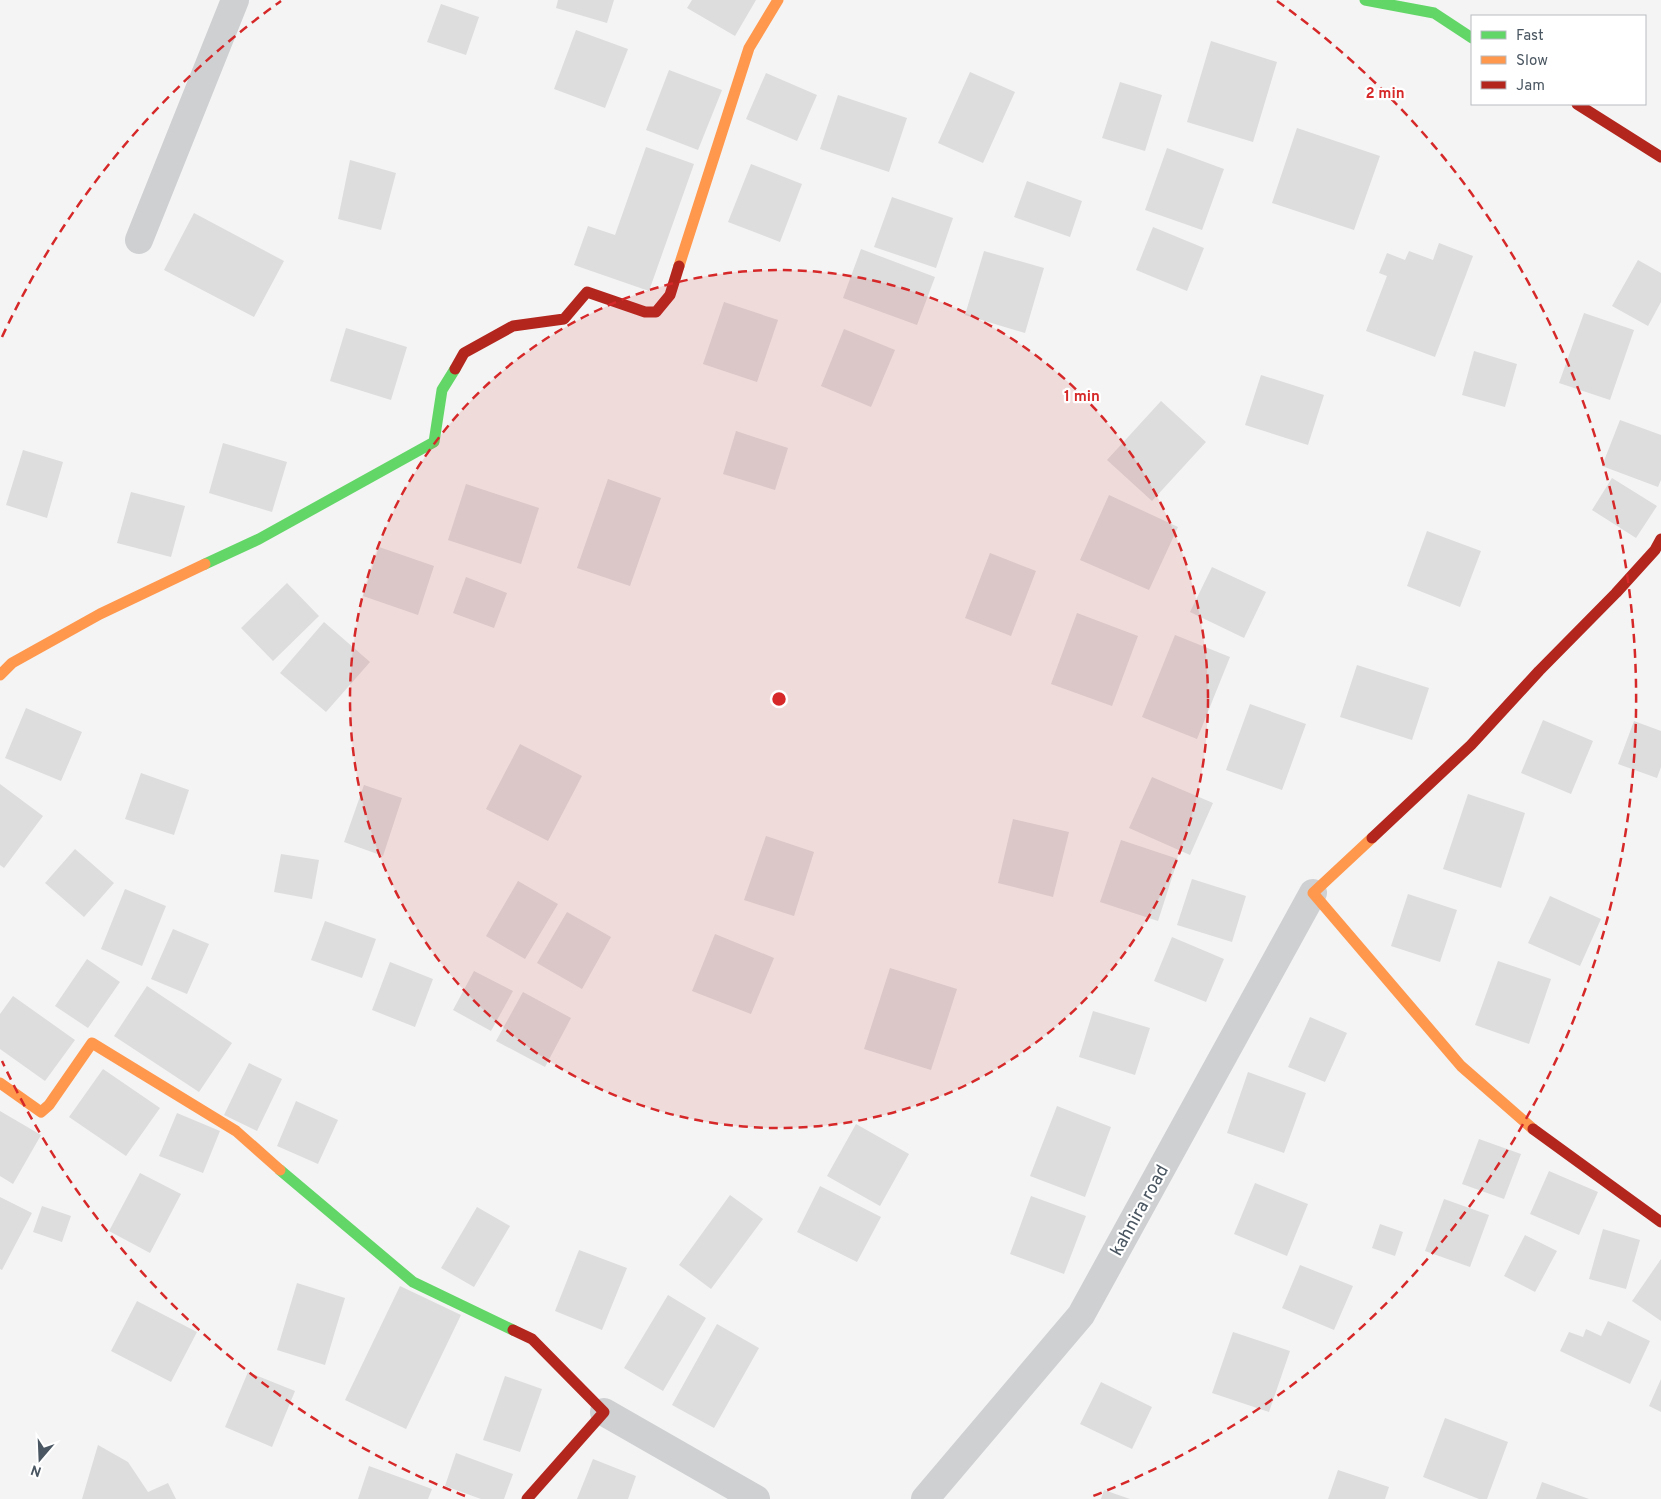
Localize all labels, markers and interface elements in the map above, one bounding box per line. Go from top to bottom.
legend [1471,15,1646,105]
text: Fast [1516,27,1544,46]
text: Slow [1516,52,1548,71]
text: Jam [1516,77,1545,96]
text: 2 min [1365,85,1405,104]
text: 1 min [1064,388,1100,407]
centre of rings [770,690,788,708]
street label: kahnira road [1106,1161,1175,1260]
north arrow [15,1434,65,1484]
text: N [29,1460,44,1480]

